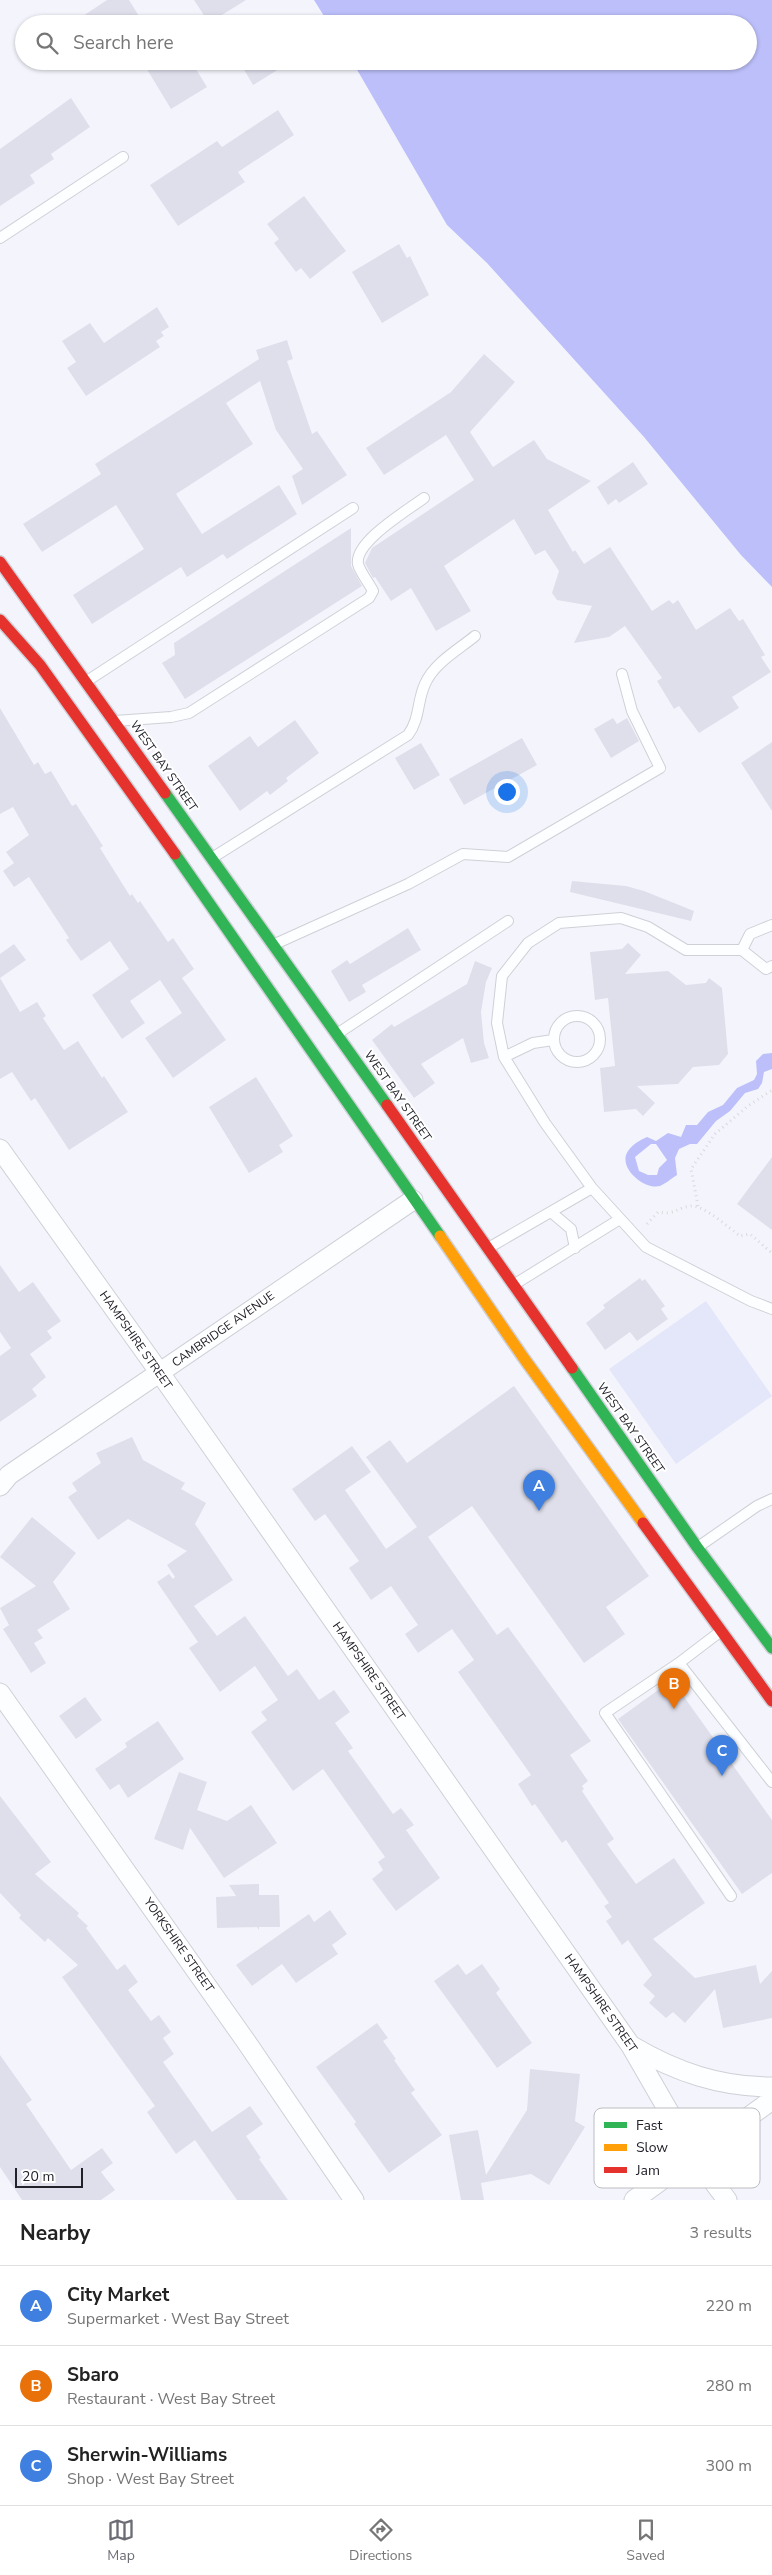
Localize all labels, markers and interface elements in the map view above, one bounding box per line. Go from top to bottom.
search box [15,15,757,70]
icon: search [33,29,61,57]
text: Search here [73,30,174,56]
street label: WEST BAY STREET [127,717,202,815]
your location [494,779,520,805]
street label: WEST BAY STREET [361,1047,436,1145]
street label: HAMPSHIRE STREET [96,1288,177,1393]
street label: CAMBRIDGE AVENUE [169,1288,277,1370]
street label: WEST BAY STREET [594,1379,669,1477]
pin: A [523,1470,555,1511]
street label: HAMPSHIRE STREET [329,1619,410,1724]
pin: B [658,1668,690,1709]
pin: C [706,1735,738,1776]
street label: YORKSHIRE STREET [140,1894,218,1996]
street label: HAMPSHIRE STREET [561,1951,642,2056]
legend [594,2108,760,2188]
text: Fast [636,2116,662,2135]
text: Slow [636,2138,668,2157]
text: Jam [635,2161,660,2180]
scale bar [15,2165,82,2188]
text: 20 m [22,2167,54,2186]
text: Nearby [20,2219,90,2247]
text: 3 results [690,2222,752,2244]
text: City Market [67,2282,169,2308]
text: A [30,2295,42,2317]
text: 220 m [705,2295,752,2317]
text: Supermarket · West Bay Street [67,2308,289,2330]
text: Sbaro [67,2362,119,2388]
text: B [30,2375,42,2397]
text: 280 m [705,2375,752,2397]
text: Restaurant · West Bay Street [67,2388,275,2410]
text: Sherwin-Williams [67,2442,227,2468]
text: C [31,2455,41,2477]
text: 300 m [705,2455,752,2477]
text: Shop · West Bay Street [67,2468,234,2490]
tab: Map [107,2516,135,2565]
tab: Directions [349,2516,412,2565]
tab: Saved [626,2516,665,2565]

